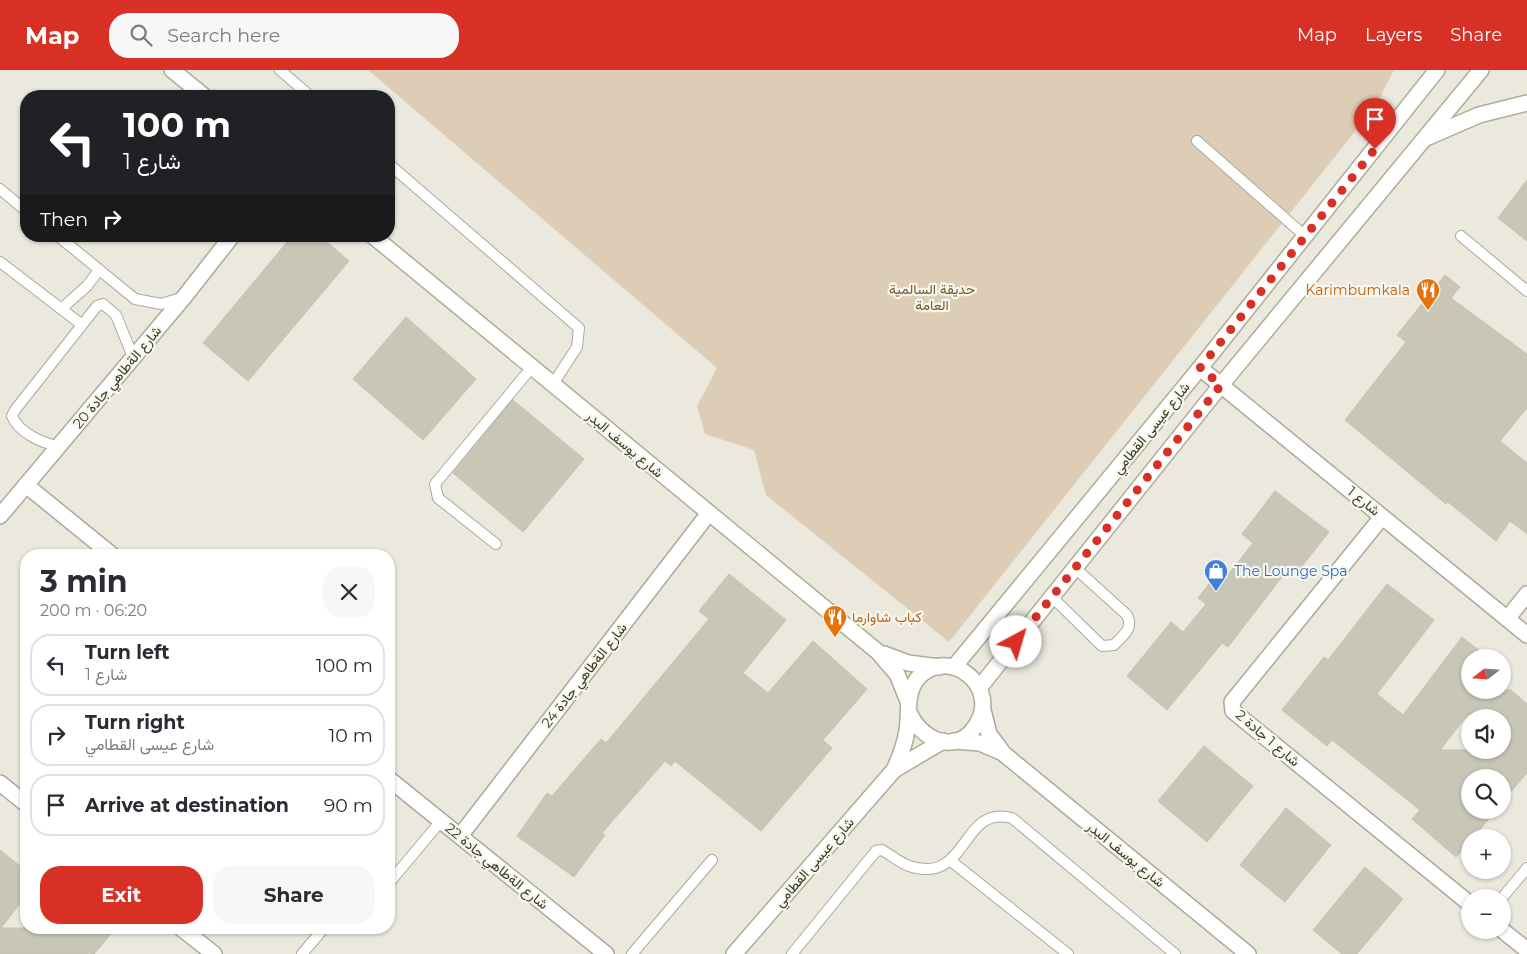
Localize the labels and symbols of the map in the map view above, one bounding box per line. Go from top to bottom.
pin [1354,98,1396,149]
restaurant icon: Karimbumkala [1415,277,1441,311]
park label: حديقة السالمية العامة [889,280,975,314]
place label: Karimbumkala [1306,281,1410,299]
street label: شارع الةطاهي جادة 20 [69,322,168,434]
street label: شارع عيسى القطامي [1108,378,1196,479]
street label: شارع يوسف البدر [581,406,667,483]
street label: شارع 1 [1343,482,1384,521]
shop icon: The Lounge Spa [1203,558,1229,592]
place label: The Lounge Spa [1234,562,1347,580]
restaurant icon: كباب شاوارما [822,604,848,638]
place label: كباب شاوارما [852,608,922,626]
position arrow [989,615,1041,667]
street label: شارع الةطاهي جادة 24 [537,619,633,733]
north arrow [1461,649,1511,699]
street label: شارع 1 جادة 2 [1231,706,1304,772]
street label: شارع عيسى القطامي [770,813,860,913]
street label: شارع يوسف البدر [1081,816,1169,893]
street label: شارع الةطاهي جادة 22 [440,819,552,915]

